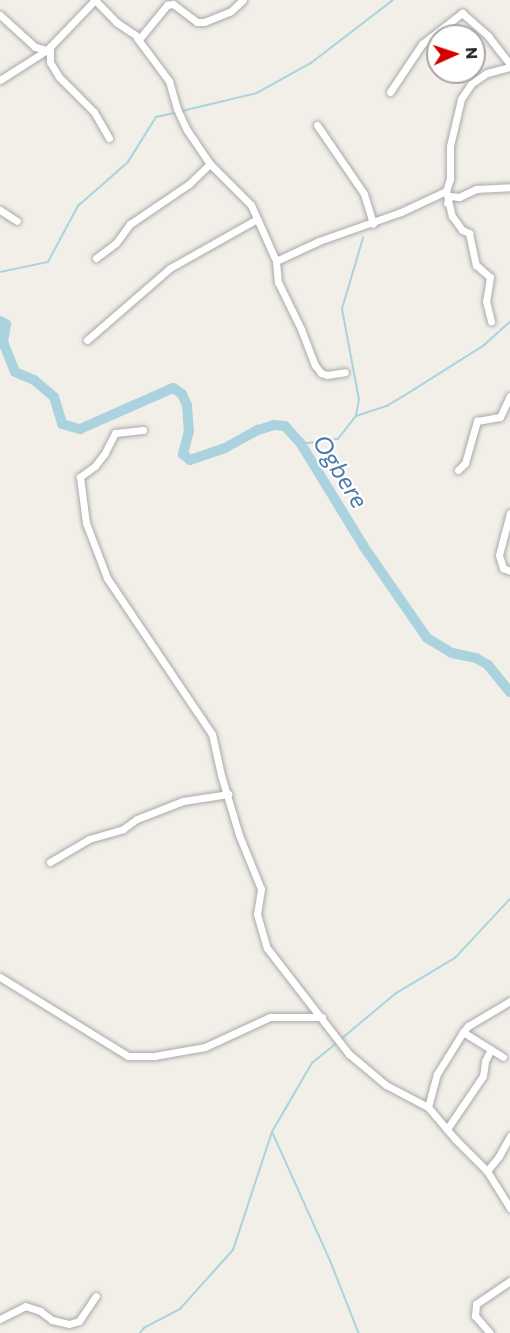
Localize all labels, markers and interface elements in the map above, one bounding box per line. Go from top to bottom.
north arrow [426,24,486,84]
text: N [463,47,482,60]
water label: Ogbere [307,429,375,513]

